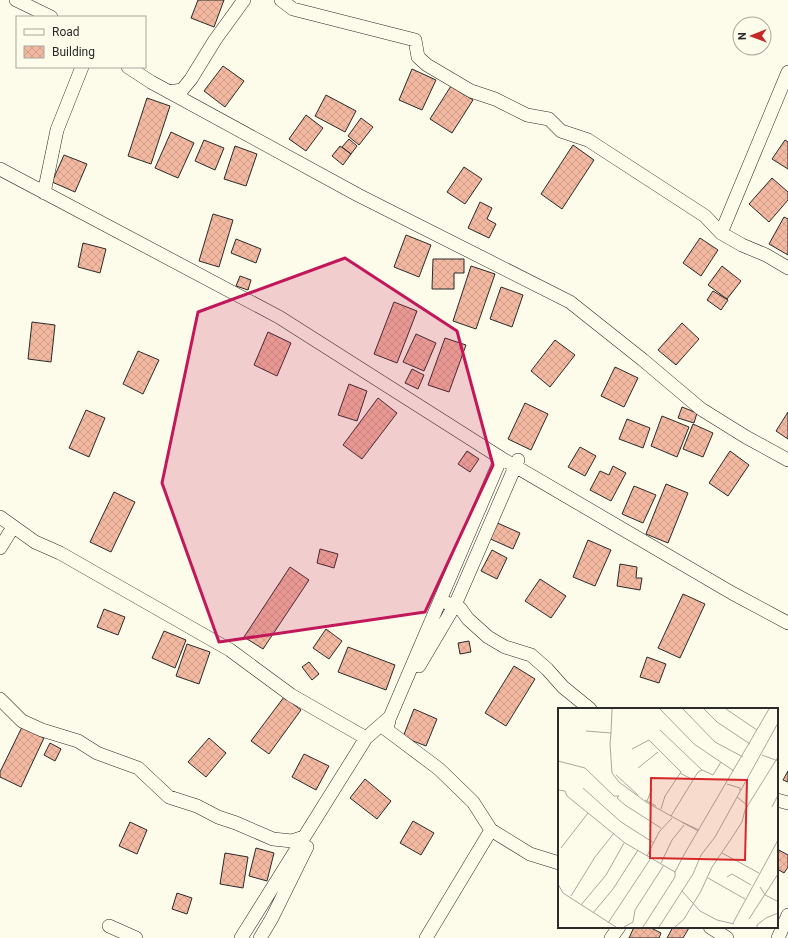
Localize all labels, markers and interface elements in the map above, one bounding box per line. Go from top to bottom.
legend [16,16,146,68]
north arrow [732,16,772,56]
text: Road [52,25,80,39]
text: N [736,32,749,40]
text: Building [52,45,95,59]
inset map [558,708,778,928]

